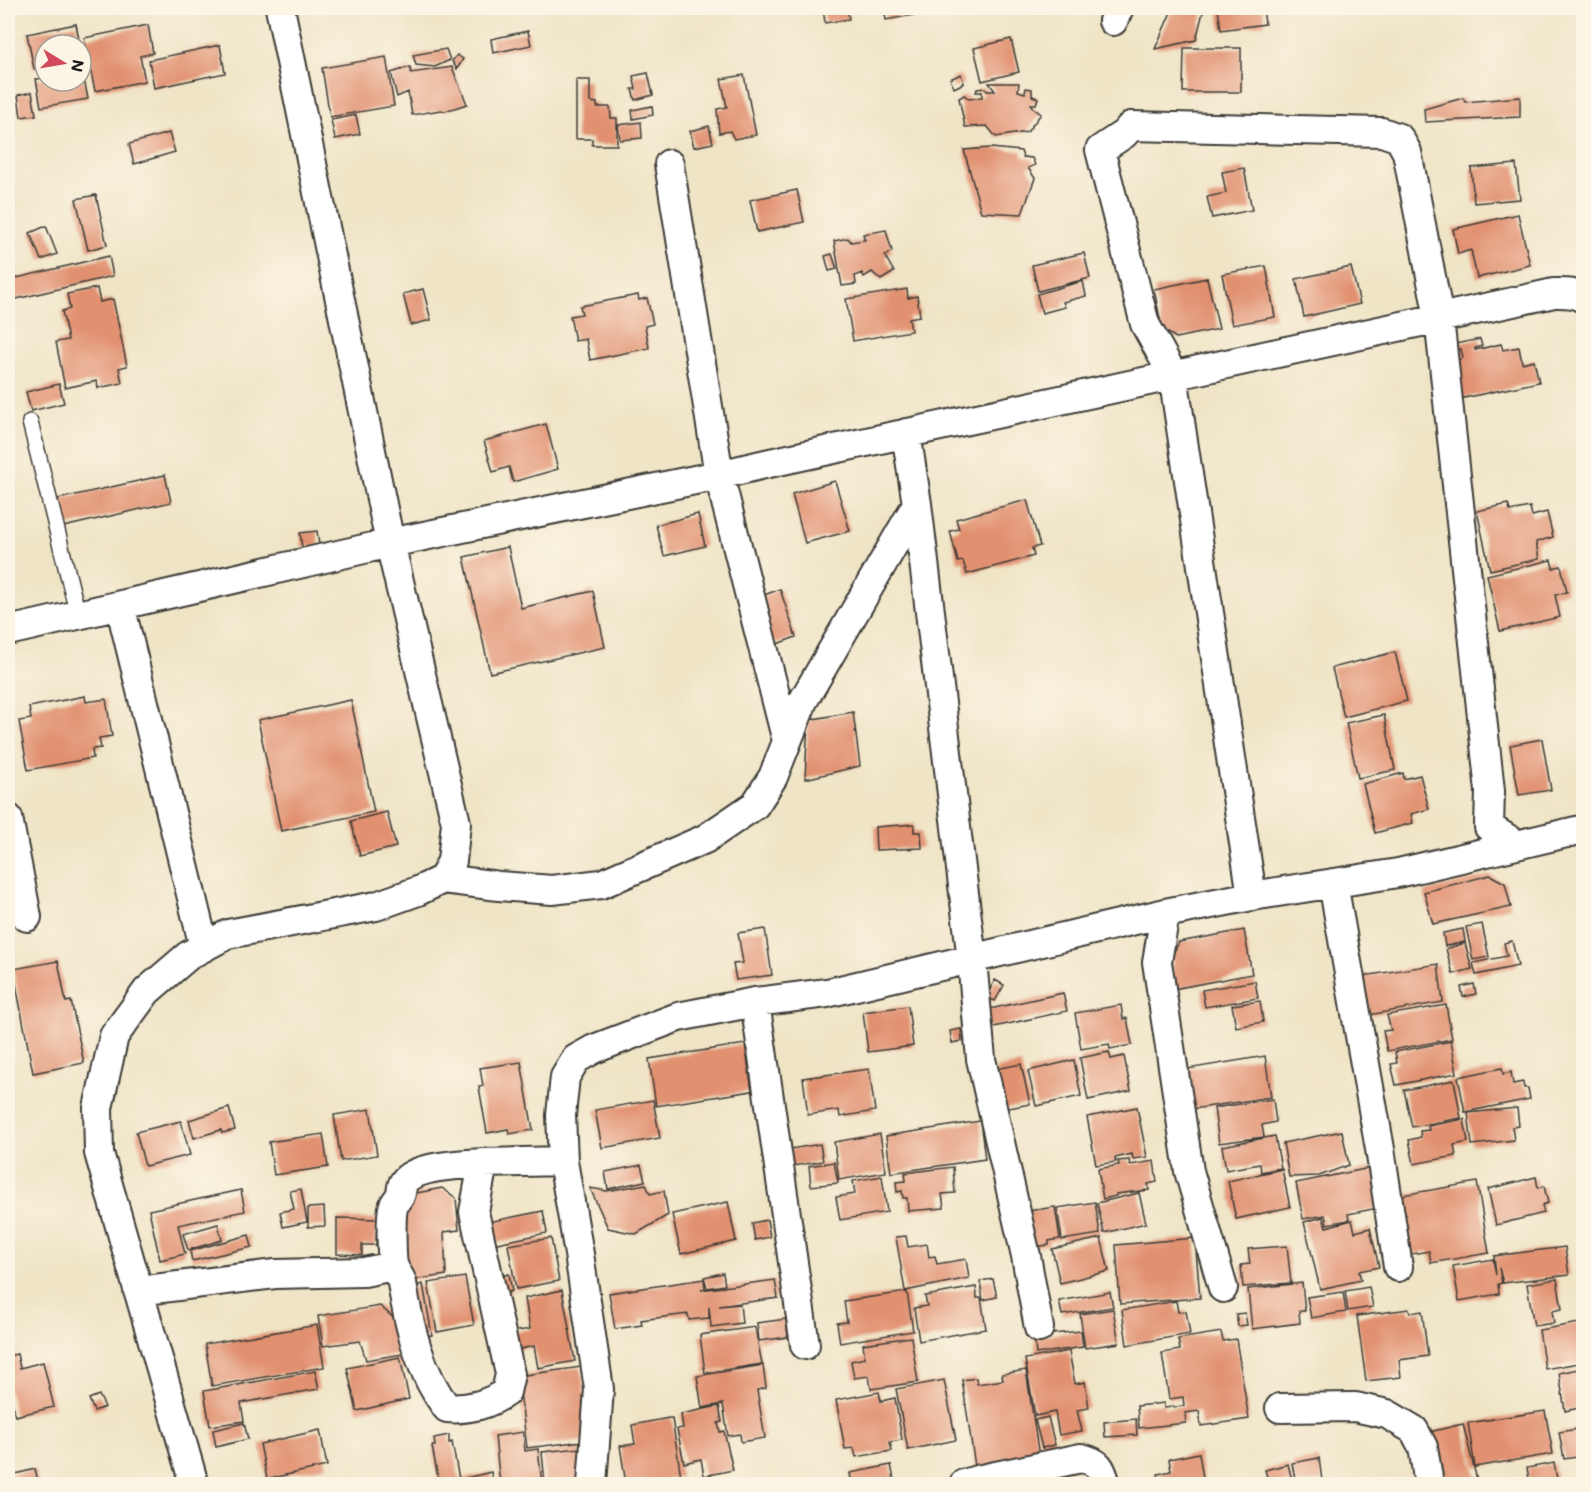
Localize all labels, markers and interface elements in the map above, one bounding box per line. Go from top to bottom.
north arrow [33,33,93,93]
text: N [67,58,90,74]

